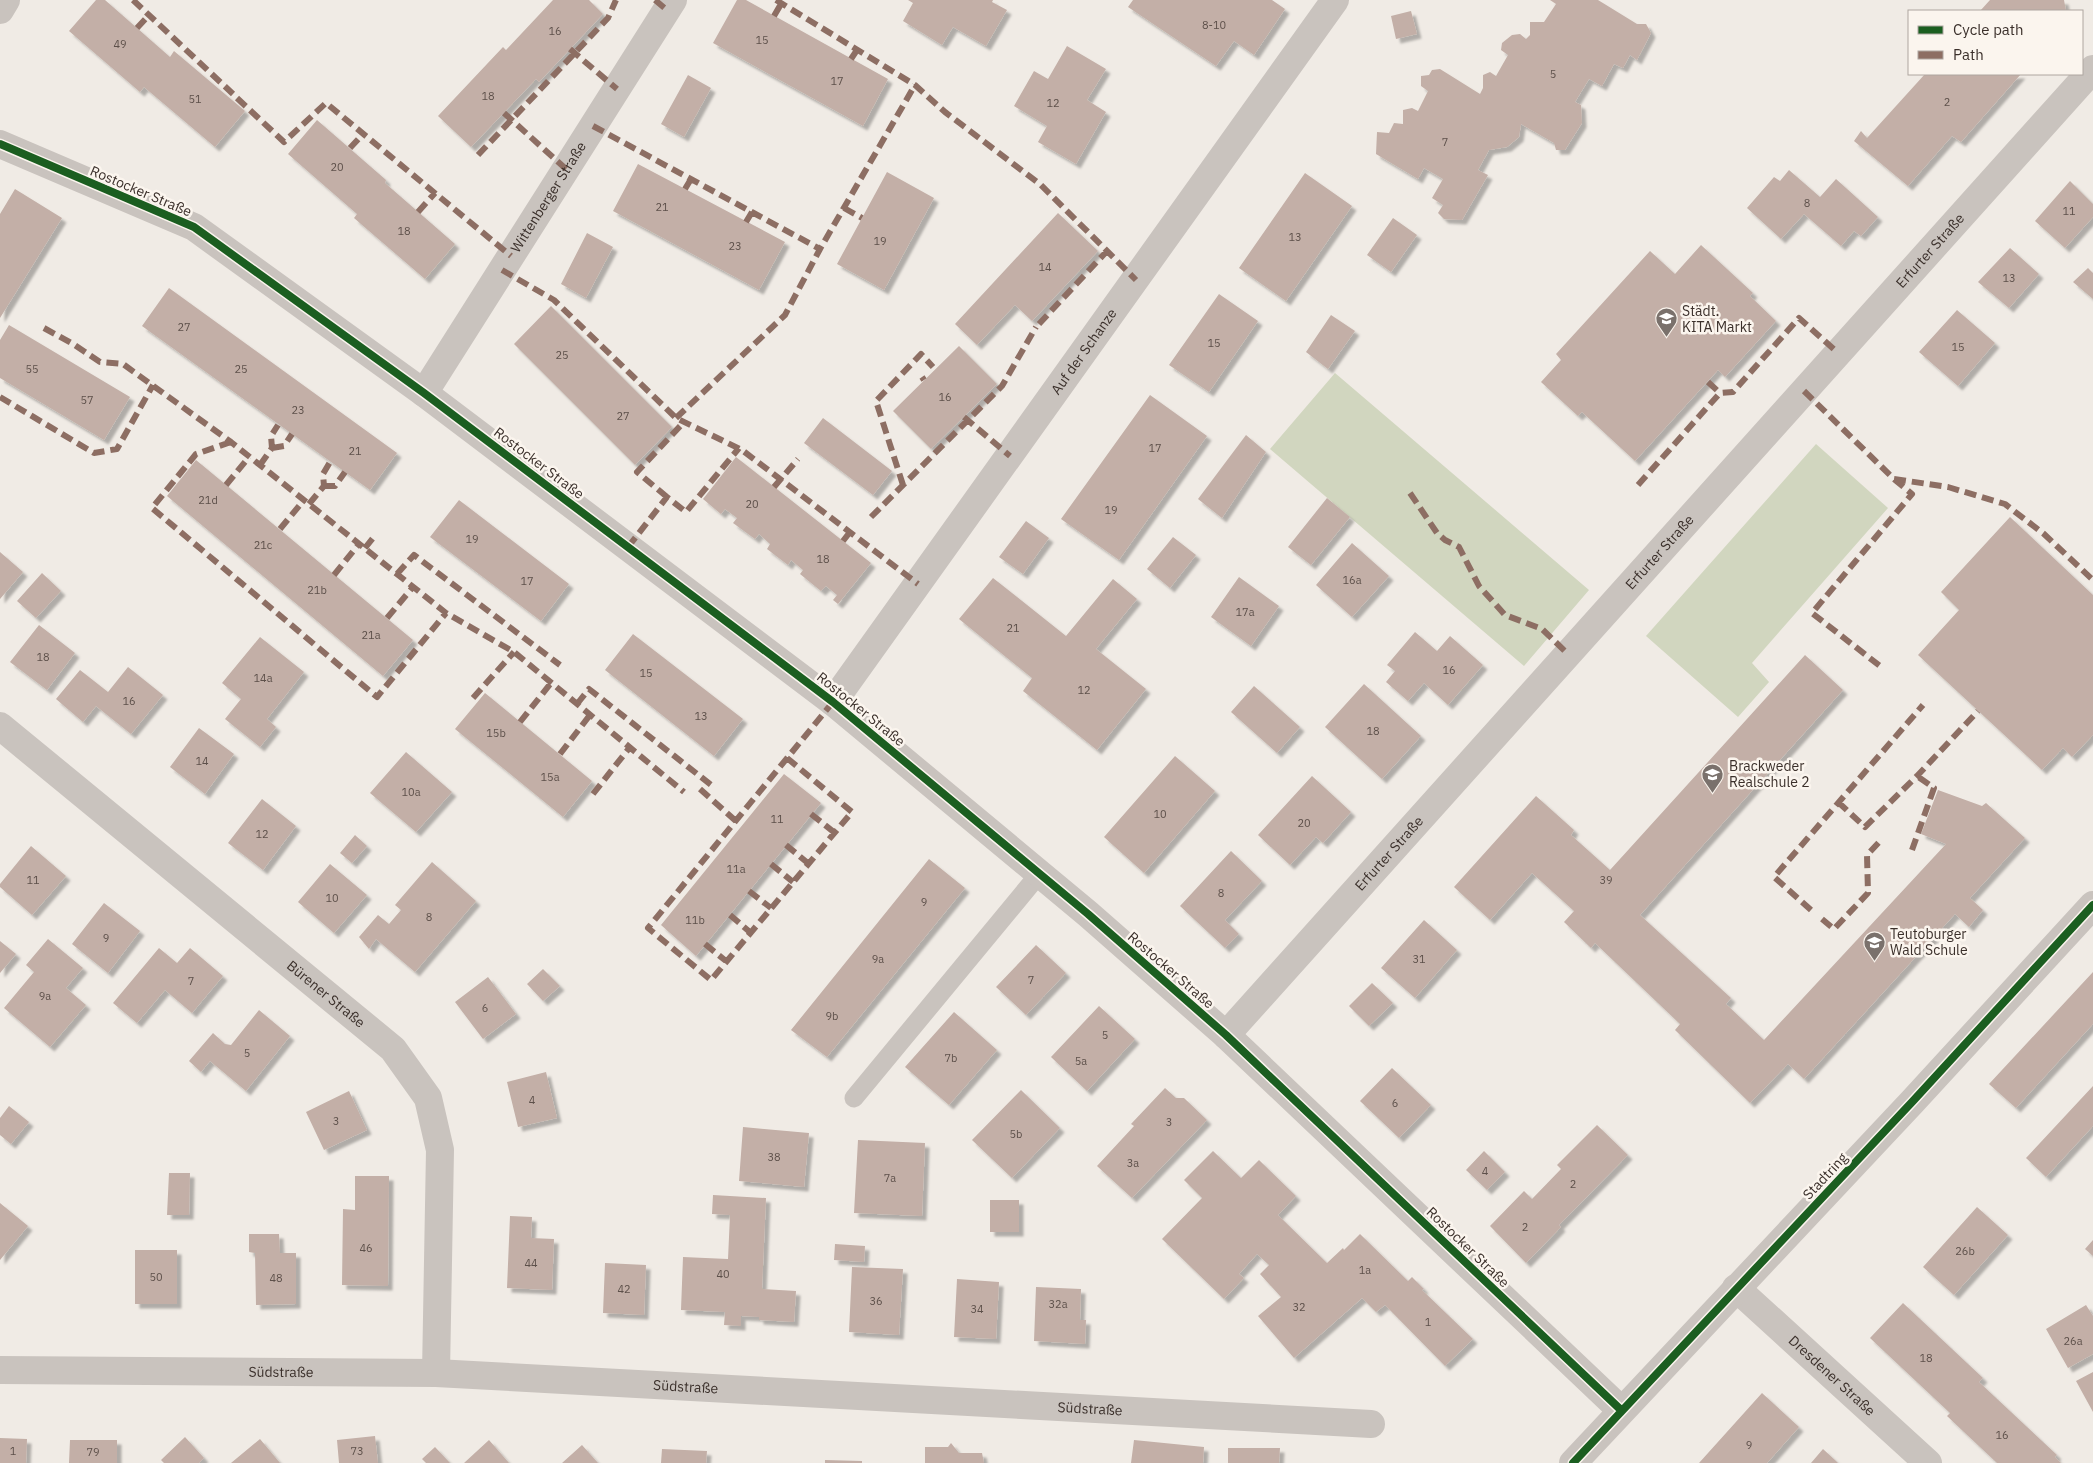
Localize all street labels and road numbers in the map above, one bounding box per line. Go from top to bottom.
street label: Wittenberger Straße [506,138,590,256]
street label: Rostocker Straße [88,162,195,221]
street label: Erfurter Straße [1892,209,1968,292]
street label: Auf der Schanze [1047,305,1121,398]
street label: Rostocker Straße [490,423,588,503]
street label: Erfurter Straße [1621,511,1698,593]
street label: Rostocker Straße [813,668,909,750]
street label: Erfurter Straße [1351,812,1427,895]
street label: Rostocker Straße [1124,928,1218,1013]
street label: Bürener Straße [283,956,369,1032]
street label: Stadtring [1799,1148,1852,1203]
street label: Rostocker Straße [1423,1203,1514,1291]
street label: Dresdener Straße [1785,1331,1879,1420]
street label: Südstraße [248,1363,314,1381]
street label: Südstraße [653,1376,719,1397]
street label: Südstraße [1057,1398,1123,1419]

